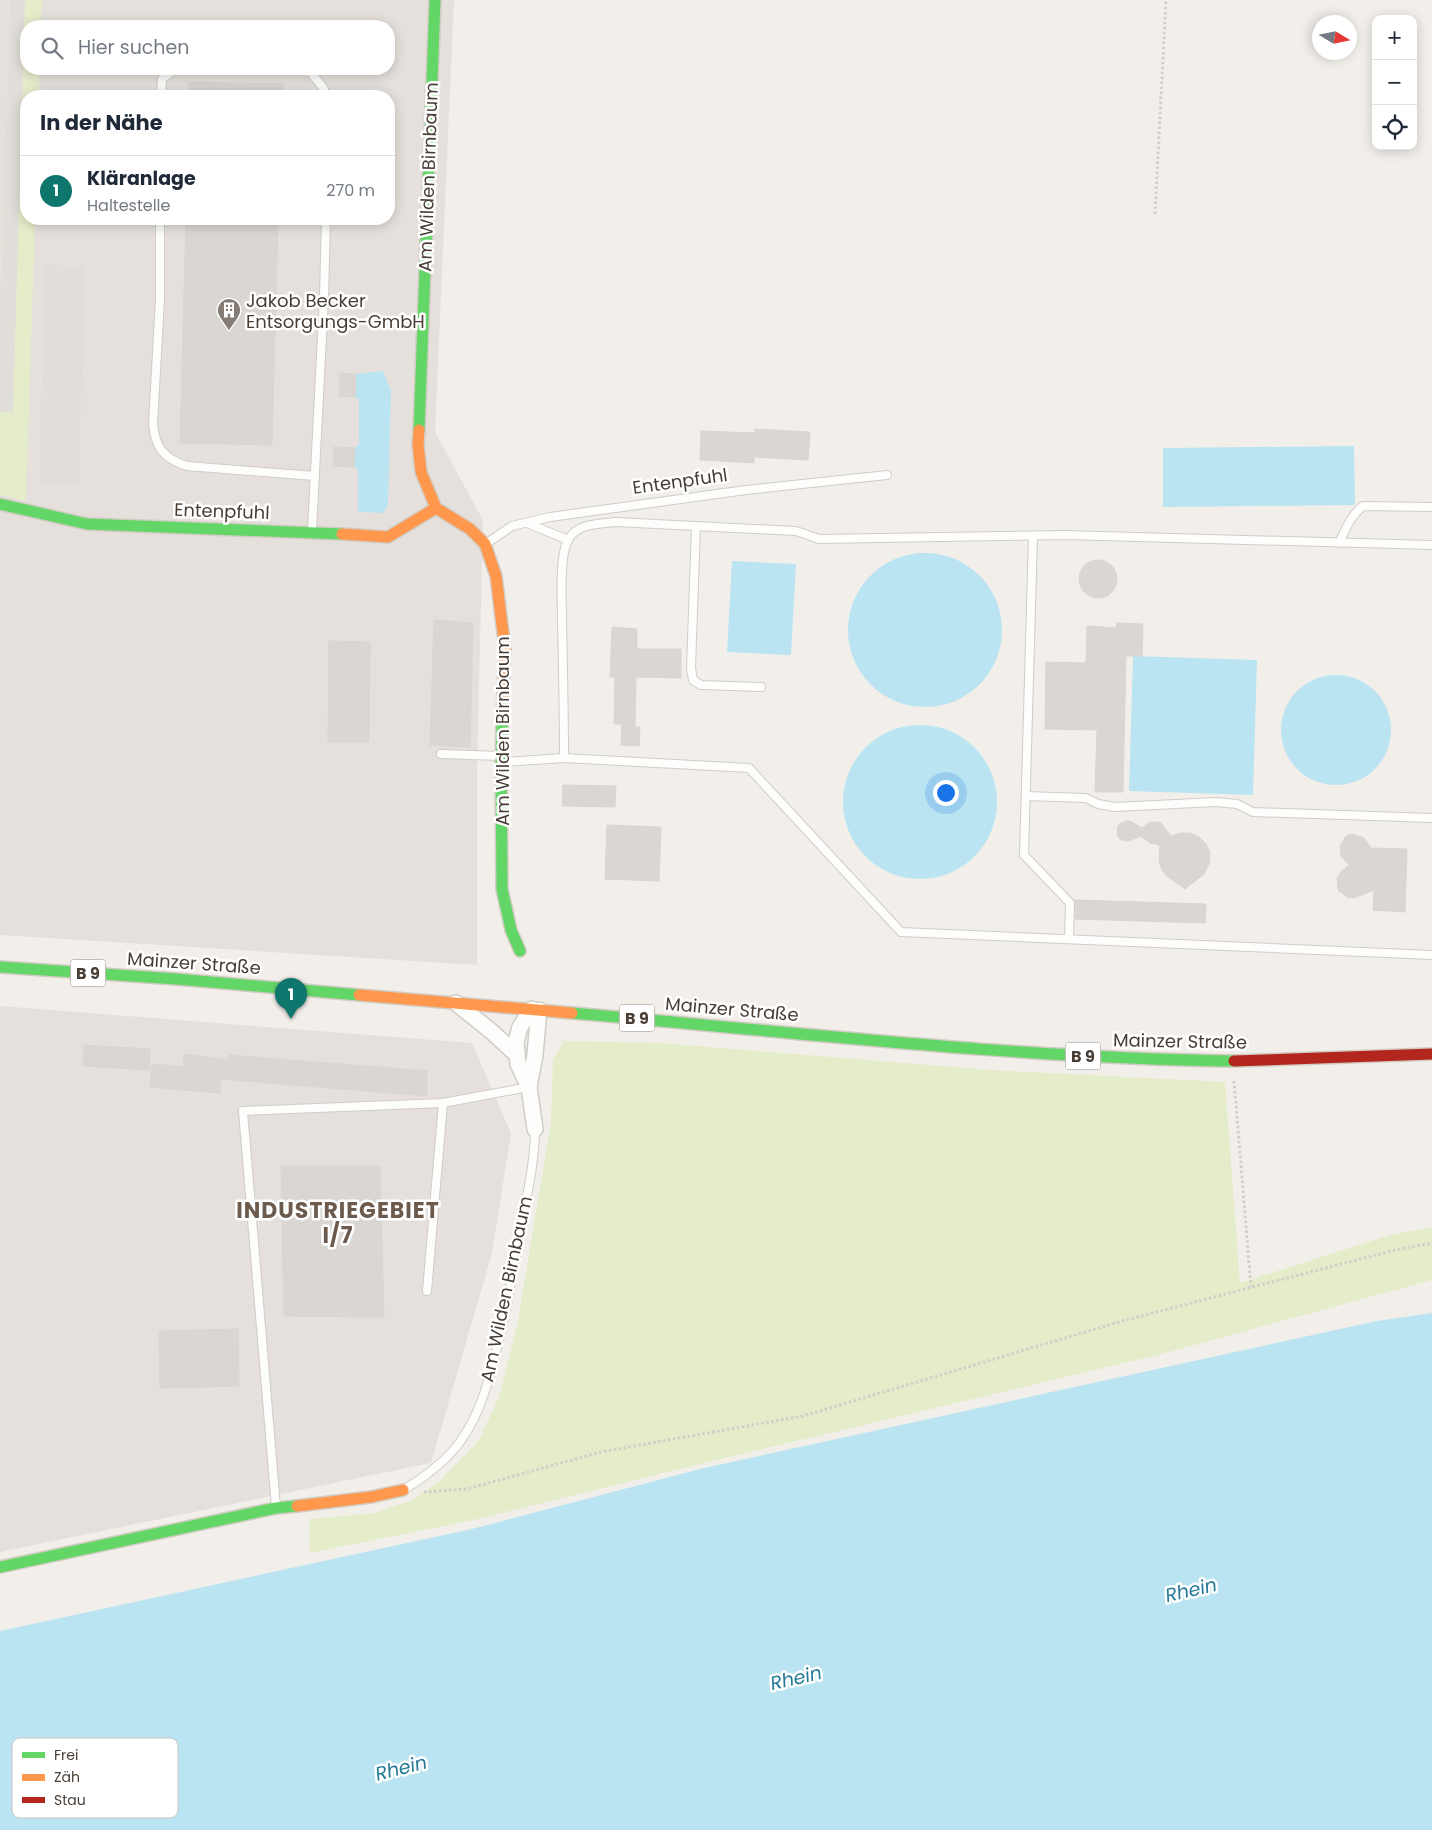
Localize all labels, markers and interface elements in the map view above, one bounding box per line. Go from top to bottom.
north arrow [1312,15,1357,60]
map controls [1372,15,1417,150]
button: + [1372,15,1417,60]
search box [20,20,395,75]
icon: search [38,34,66,62]
text: Hier suchen [78,34,189,61]
button: − [1372,60,1417,105]
street label: Am Wilden Birnbaum [412,82,444,272]
button: locate [1372,105,1417,150]
text: In der Nähe [40,108,163,137]
text: Kläranlage [87,165,196,192]
text: 1 [53,179,59,202]
text: 270 m [326,179,375,202]
text: Haltestelle [87,194,170,217]
place label: Jakob Becker Entsorgungs-GmbH [246,288,425,334]
building icon: Jakob Becker Entsorgungs-GmbH [216,297,242,331]
street label: Entenpfuhl [631,462,729,500]
street label: Entenpfuhl [174,497,270,525]
street label: Am Wilden Birnbaum [490,636,515,826]
your location [933,780,959,806]
street label: Mainzer Straße [126,946,262,980]
road number: B 9 [70,960,106,986]
pin: 1 [275,978,307,1019]
street label: Mainzer Straße [664,991,800,1027]
road number: B 9 [620,1004,654,1032]
street label: Mainzer Straße [1113,1027,1247,1055]
road number: B 9 [1066,1042,1100,1070]
street label: Am Wilden Birnbaum [474,1194,538,1384]
district label: INDUSTRIEGEBIET I/7 [236,1195,440,1251]
water label: Rhein [1162,1571,1220,1609]
water label: Rhein [767,1659,825,1697]
legend [12,1738,178,1818]
text: Frei [54,1745,78,1765]
water label: Rhein [372,1749,430,1787]
text: Zäh [54,1767,80,1787]
text: Stau [54,1790,86,1810]

